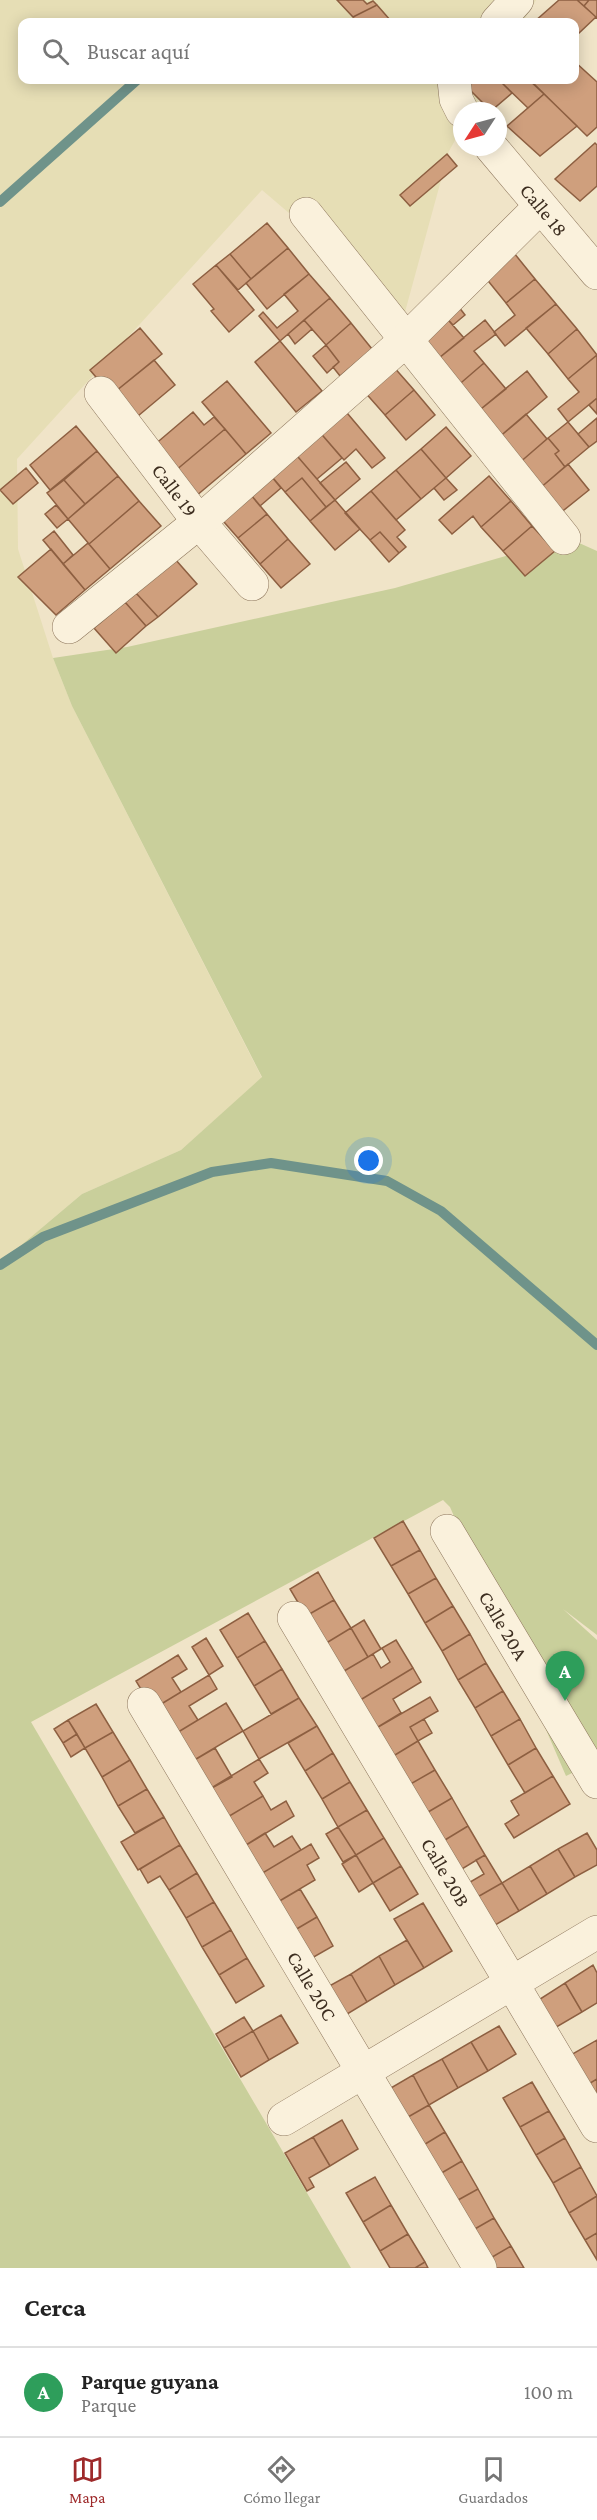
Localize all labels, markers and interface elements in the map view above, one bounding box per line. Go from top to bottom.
search box [18,18,579,84]
icon: search [39,35,72,68]
text: Buscar aquí [87,39,189,64]
north arrow [453,102,507,156]
street label: Calle 18 [516,179,572,240]
street label: Calle 19 [148,459,202,521]
your location [354,1146,383,1175]
street label: Calle 20A [474,1587,533,1664]
pin: A [546,1652,584,1701]
street label: Calle 20B [417,1834,475,1910]
street label: Calle 20C [283,1947,341,2025]
text: Cerca [24,2293,86,2322]
text: Parque guyana [81,2369,219,2394]
text: A [38,2381,49,2403]
text: 100 m [524,2381,573,2403]
text: Parque [81,2394,136,2416]
tab: Mapa [69,2453,105,2506]
tab: Cómo llegar [243,2453,320,2506]
tab: Guardados [458,2453,528,2506]

